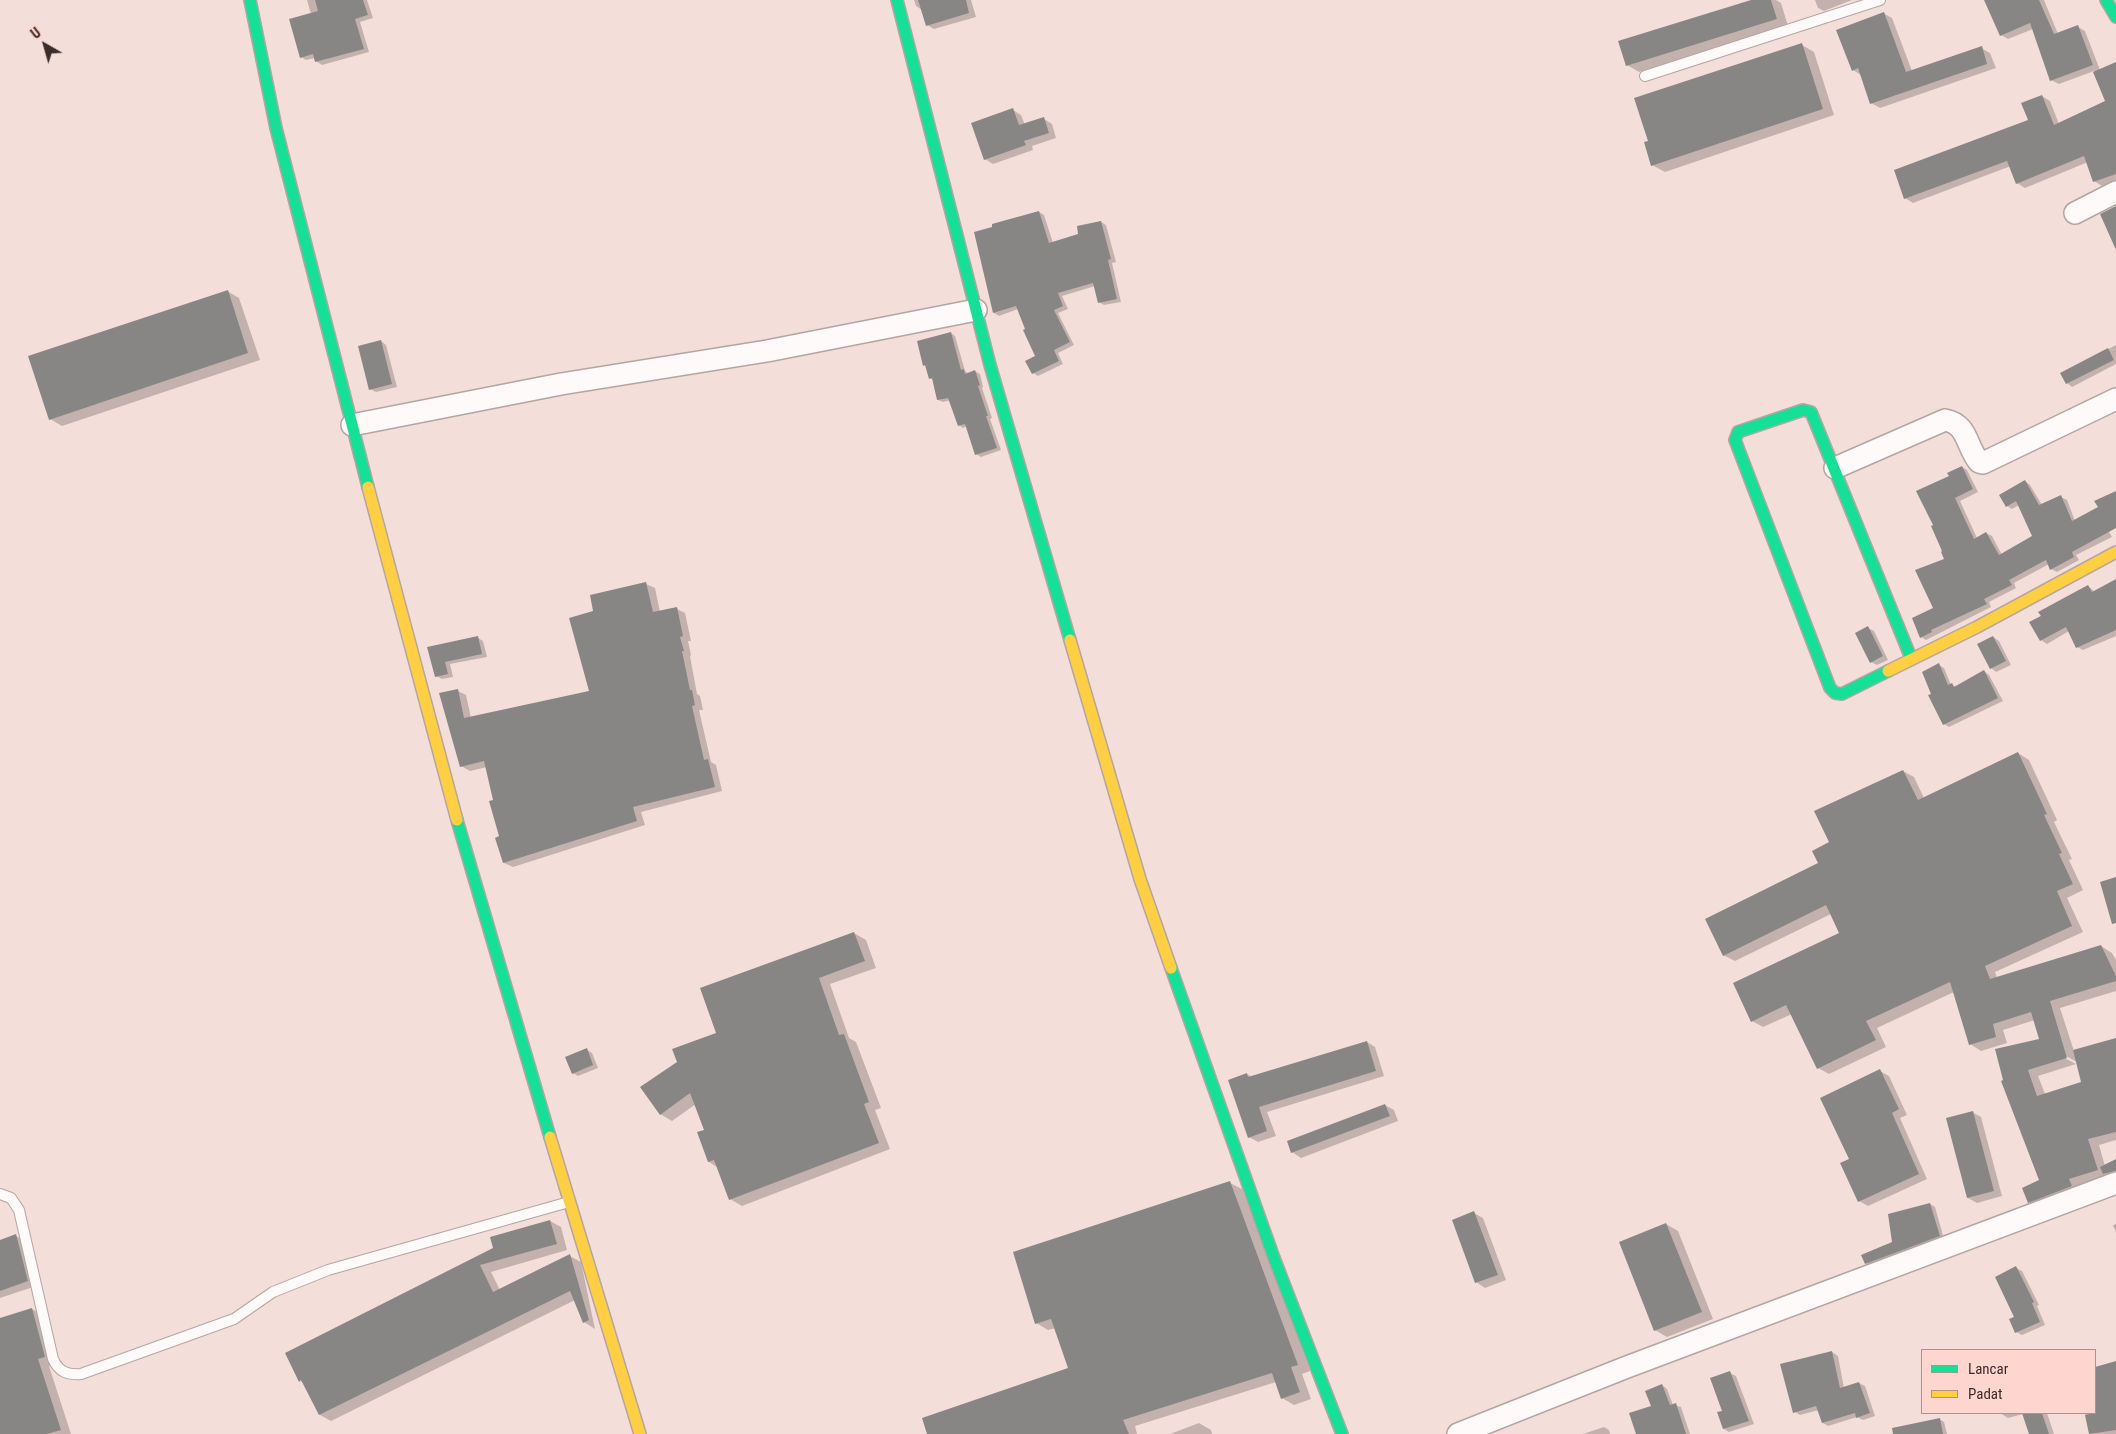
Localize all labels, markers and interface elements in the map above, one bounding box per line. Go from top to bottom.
north arrow [20,20,70,70]
text: U [28,24,44,42]
legend [1921,1349,2096,1414]
text: Lancar [1968,1360,2008,1378]
text: Padat [1968,1385,2002,1403]

